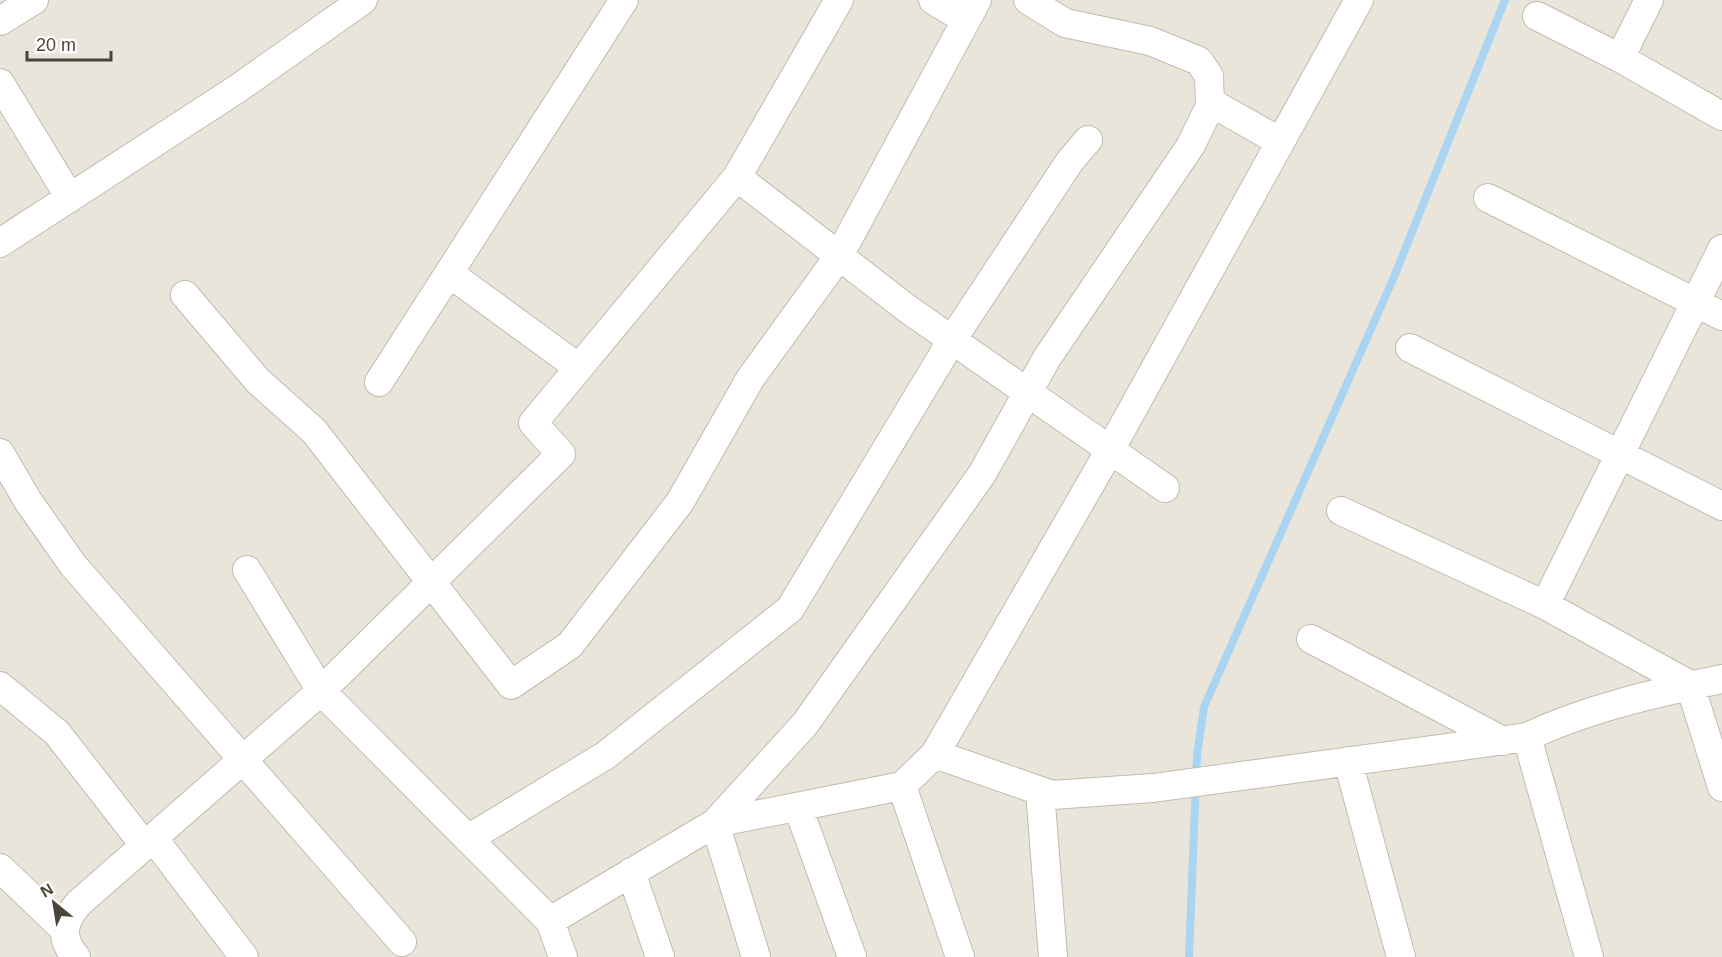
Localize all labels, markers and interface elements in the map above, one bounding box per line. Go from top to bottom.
scale bar [27,24,111,62]
text: 20 m [36,35,76,55]
north arrow [24,873,84,933]
text: N [37,880,56,901]

